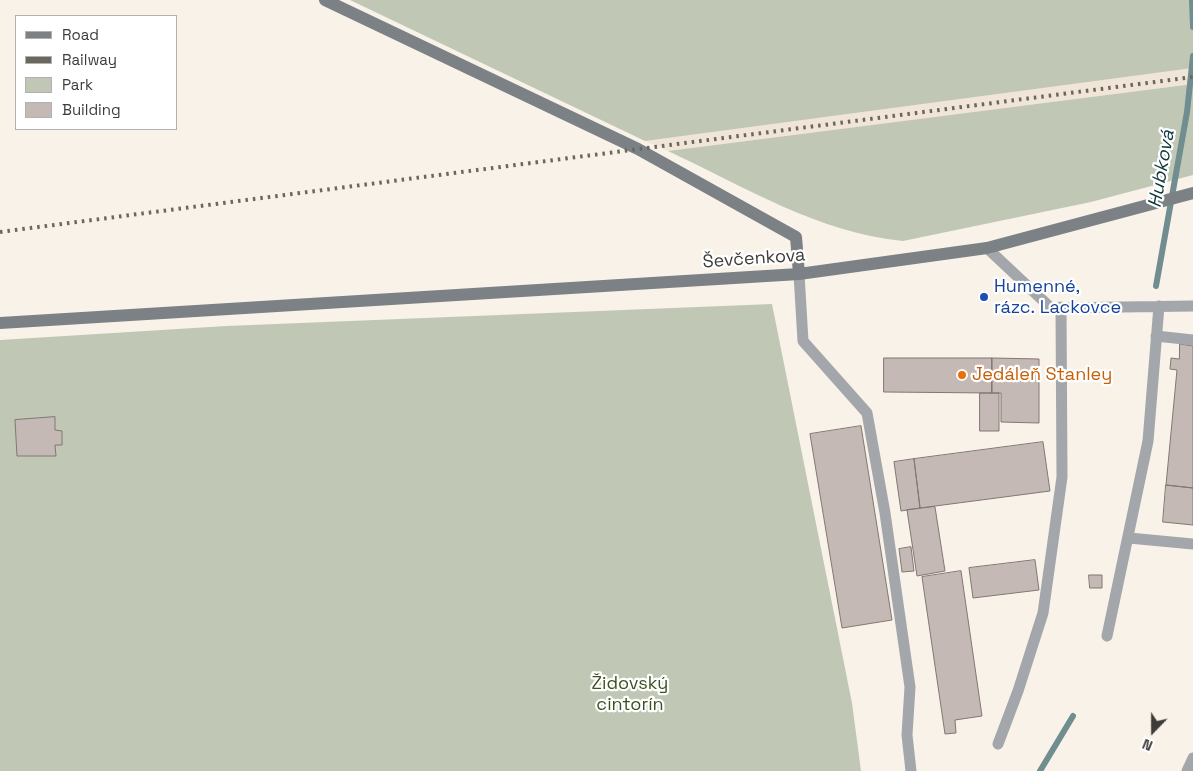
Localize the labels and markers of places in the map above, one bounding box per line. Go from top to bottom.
place label: Humenné, rázc. Lackovce [994,276,1121,318]
marker: Humenné, rázc. Lackovce [978,291,990,303]
place label: Jedáleň Stanley [972,364,1112,386]
marker: Jedáleň Stanley [956,369,968,381]

